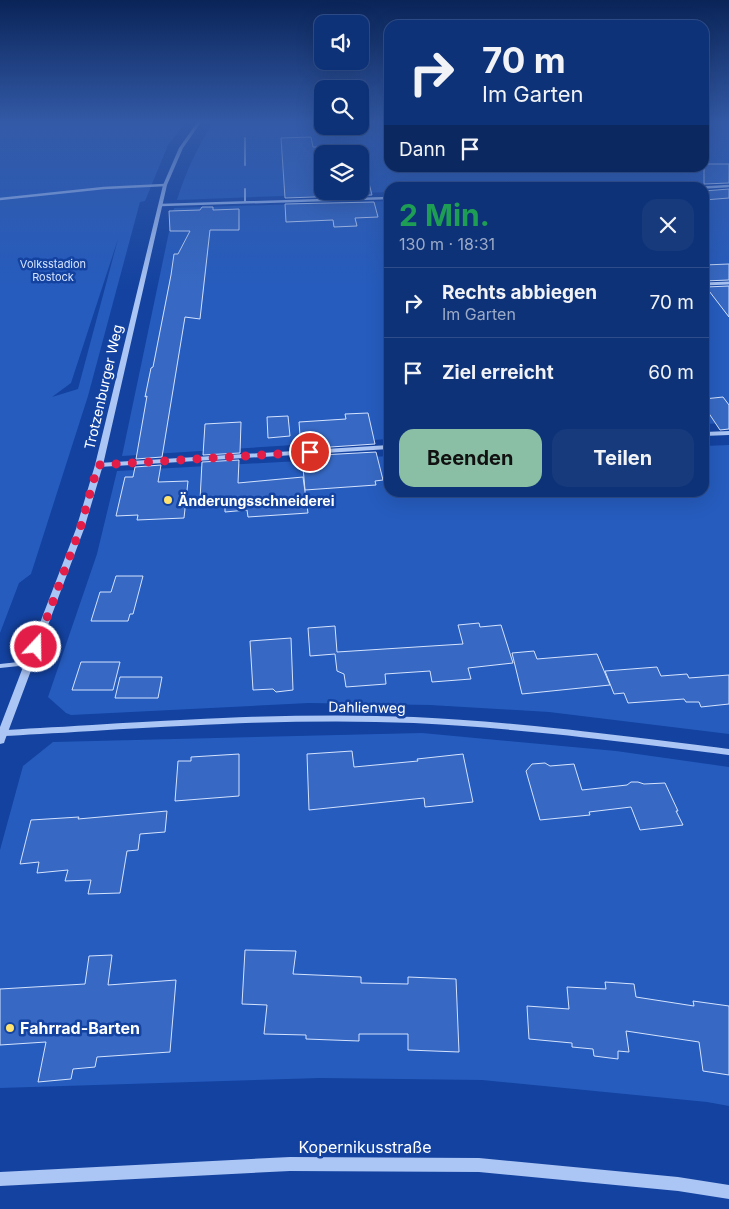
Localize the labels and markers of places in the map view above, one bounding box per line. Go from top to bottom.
pin [289,431,331,473]
place label: Änderungsschneiderei [178,492,335,509]
marker: Änderungsschneiderei [162,494,174,506]
place label: Fahrrad-Barten [20,1018,140,1038]
marker: Fahrrad-Barten [4,1022,16,1034]

